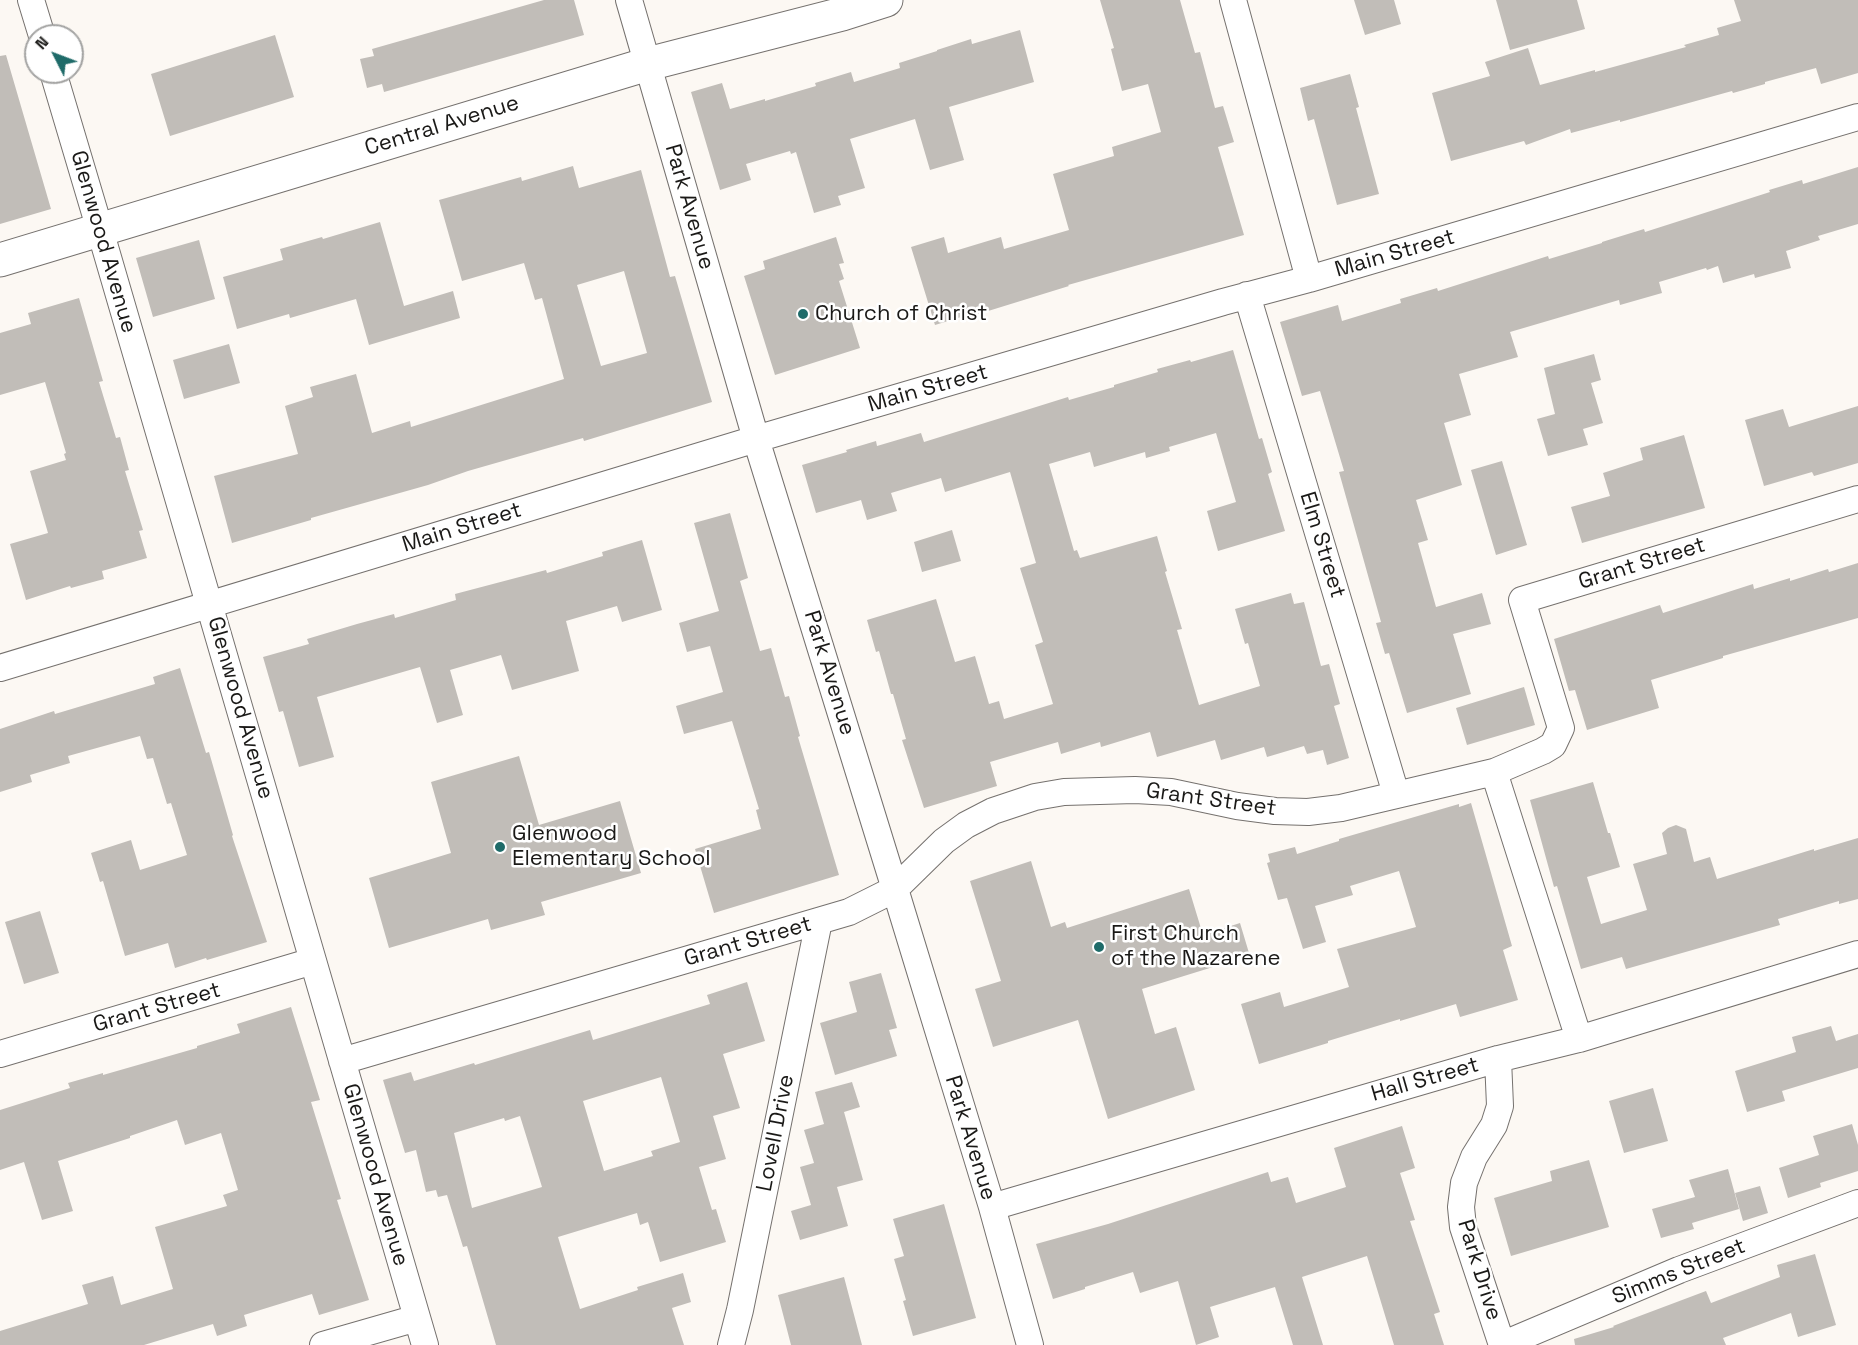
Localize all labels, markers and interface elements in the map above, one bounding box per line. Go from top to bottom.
north arrow [24,24,84,84]
text: N [30,32,53,54]
street label: Central Avenue [362,90,522,162]
street label: Park Avenue [659,141,719,273]
street label: Glenwood Avenue [64,148,142,336]
street label: Main Street [1332,224,1458,284]
place label: Church of Christ [815,301,987,327]
marker: Church of Christ [796,307,810,321]
street label: Main Street [865,359,991,419]
street label: Elm Street [1293,489,1351,601]
street label: Main Street [399,497,525,559]
street label: Grant Street [1575,532,1709,596]
street label: Park Avenue [798,607,860,739]
street label: Glenwood Avenue [201,614,279,802]
street label: Grant Street [1144,778,1278,822]
place label: Glenwood Elementary School [512,821,711,872]
marker: Glenwood Elementary School [493,840,507,854]
street label: Grant Street [681,911,815,973]
place label: First Church of the Nazarene [1111,921,1281,972]
marker: First Church of the Nazarene [1092,940,1106,954]
street label: Grant Street [90,977,224,1039]
street label: Hall Street [1368,1052,1482,1108]
street label: Lovell Drive [752,1072,800,1194]
street label: Park Avenue [939,1072,1001,1204]
street label: Glenwood Avenue [336,1081,414,1269]
street label: Park Drive [1451,1216,1507,1324]
street label: Simms Street [1609,1233,1749,1311]

